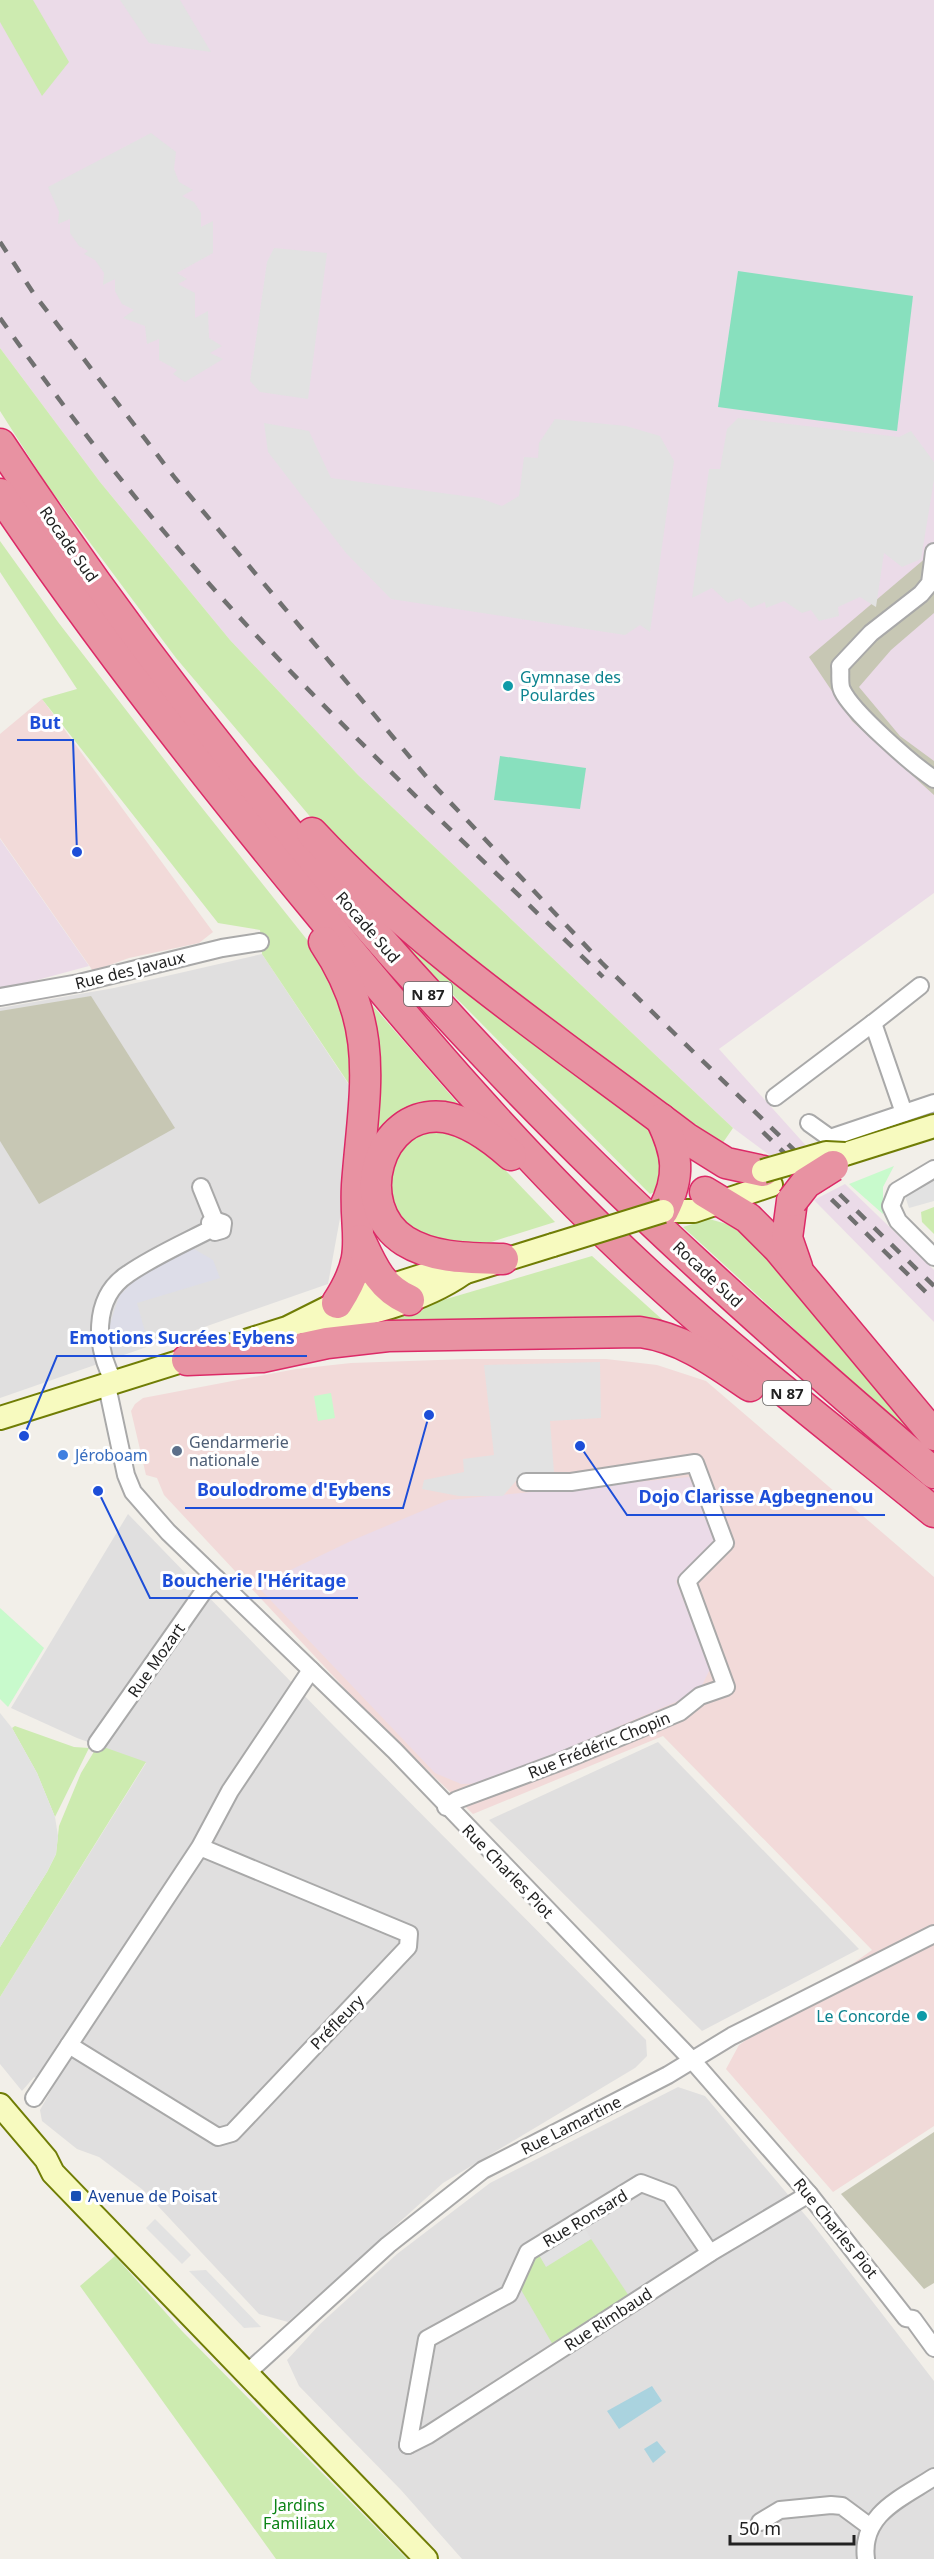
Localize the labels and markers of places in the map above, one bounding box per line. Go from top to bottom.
place label: Gymnase des Poulardes [520,666,621,706]
marker: Gymnase des Poulardes [501,679,515,693]
callout: But [17,704,73,740]
callout: Emotions Sucrées Eybens [57,1320,307,1356]
place label: Gendarmerie nationale [189,1431,289,1471]
place label: Jéroboam [73,1444,148,1466]
marker: Gendarmerie nationale [170,1444,184,1458]
marker: Jéroboam [56,1448,70,1462]
callout: Boulodrome d'Eybens [185,1472,403,1508]
callout: Dojo Clarisse Agbegnenou [627,1479,885,1515]
callout: Boucherie l'Héritage [150,1562,358,1598]
place label: Le Concorde [816,2005,910,2027]
marker: Le Concorde [915,2009,929,2023]
place label: Avenue de Poisat [88,2185,217,2207]
marker: Avenue de Poisat [69,2189,83,2203]

